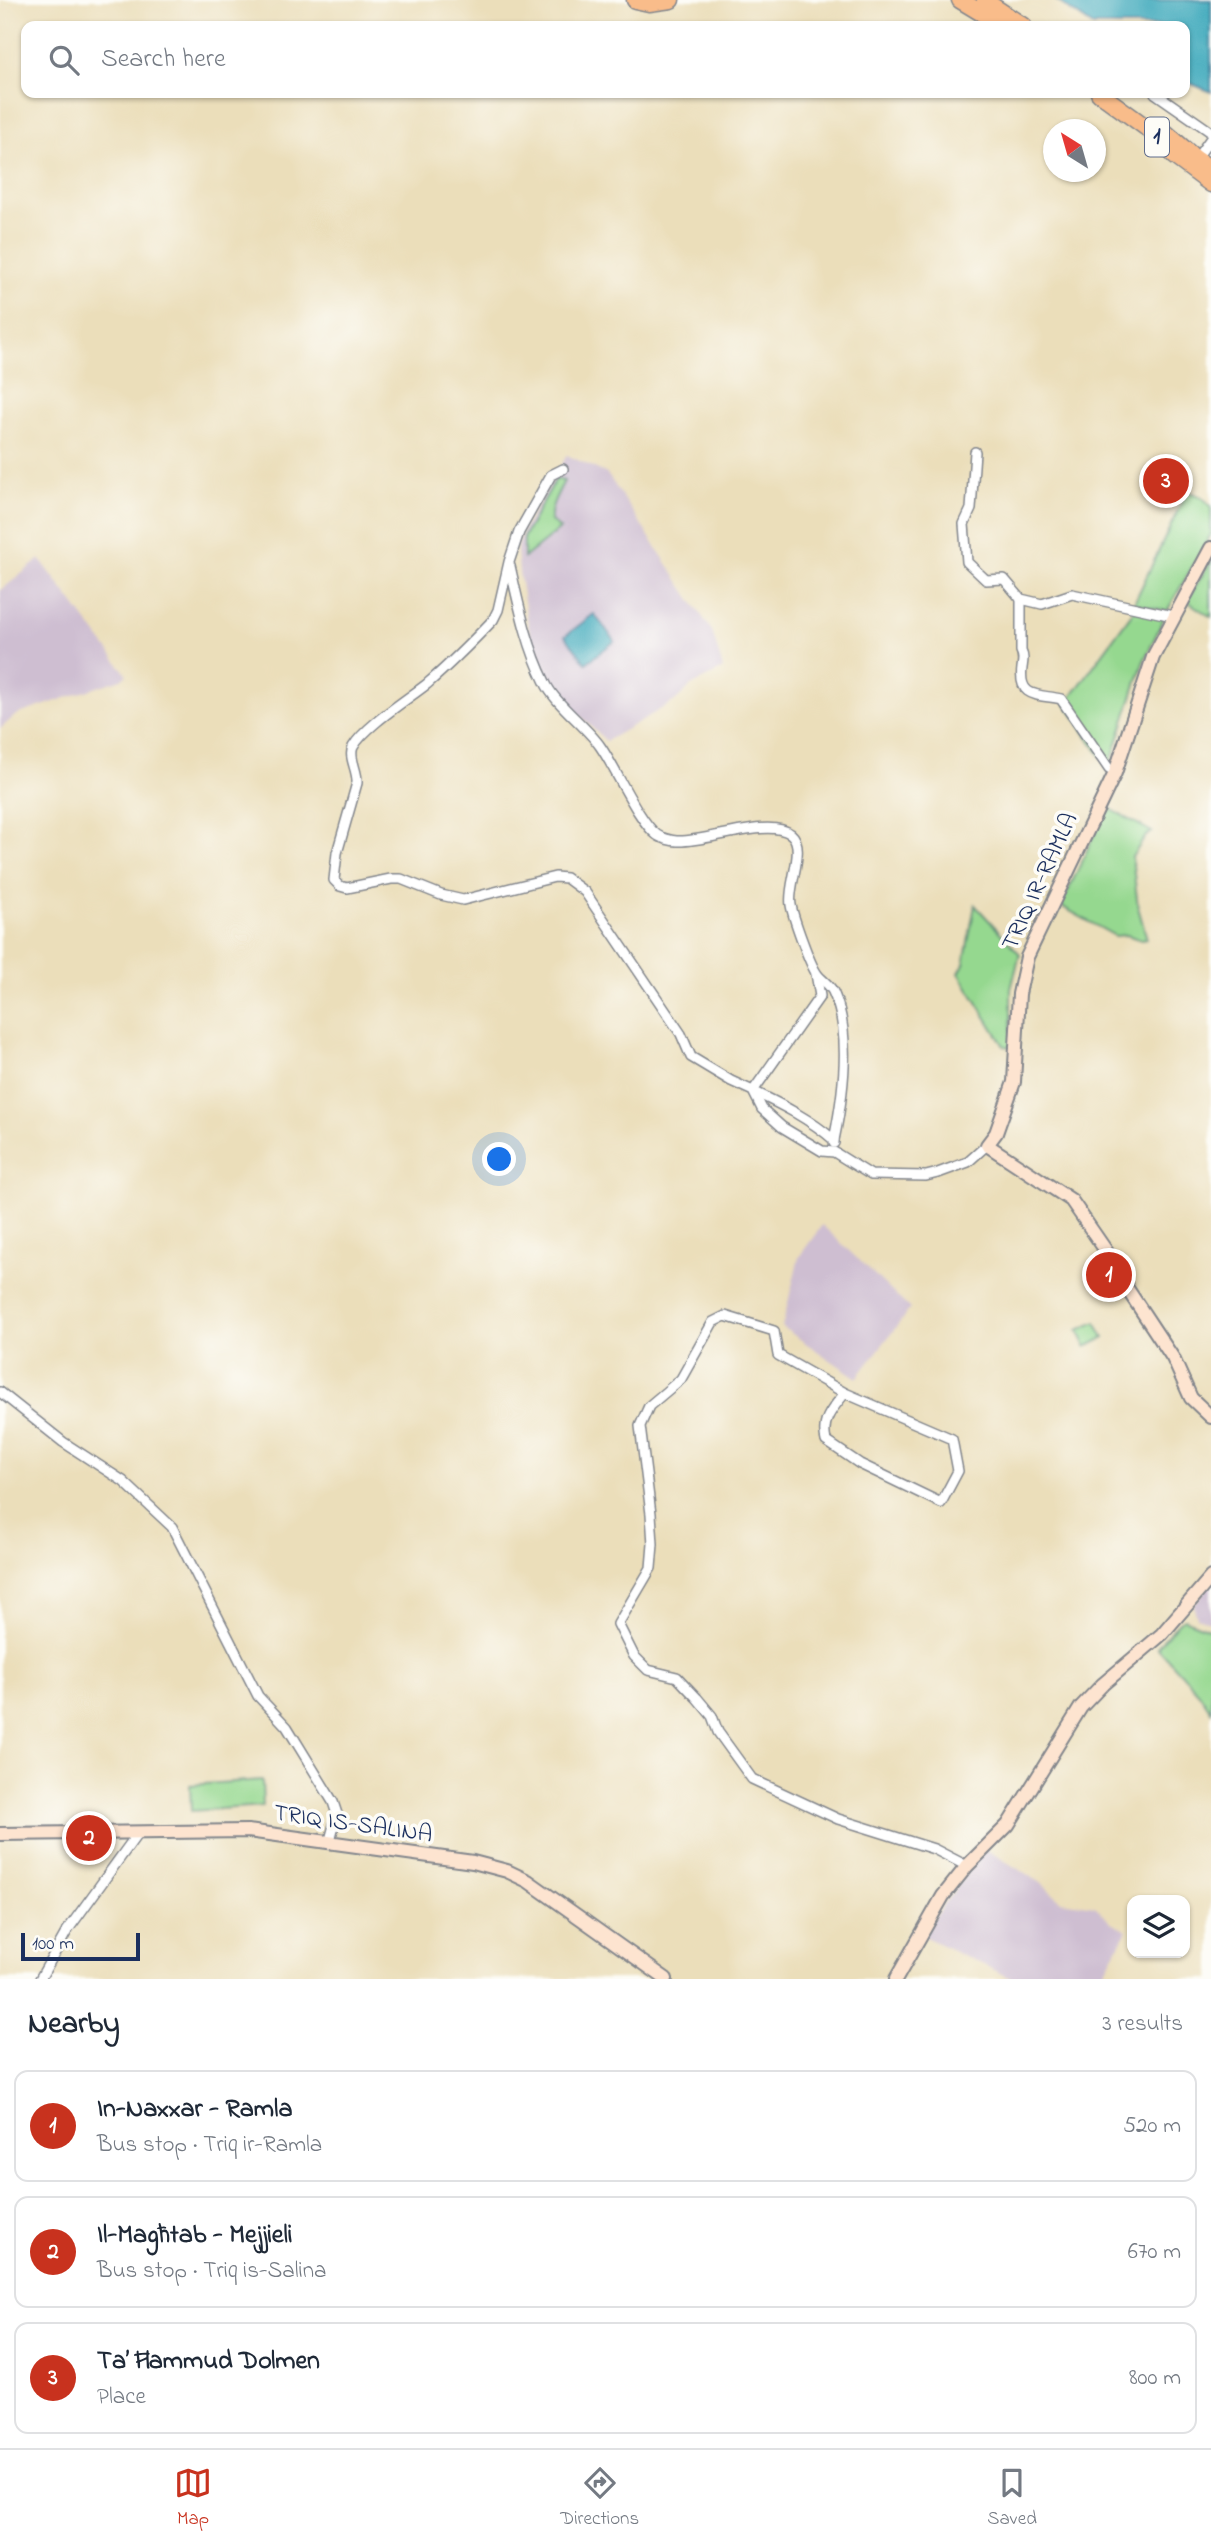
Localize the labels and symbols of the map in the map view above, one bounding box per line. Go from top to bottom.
road number: 1 [1145,118,1169,156]
north arrow [1043,119,1106,182]
pin: 3 [1143,455,1189,507]
street label: TRIQ IR-RAMLA [994,807,1088,957]
your location [482,1142,516,1176]
pin: 1 [1086,1249,1132,1301]
street label: TRIQ IS-SALINA [271,1797,435,1853]
pin: 2 [66,1812,112,1864]
scale bar [21,1930,140,1962]

